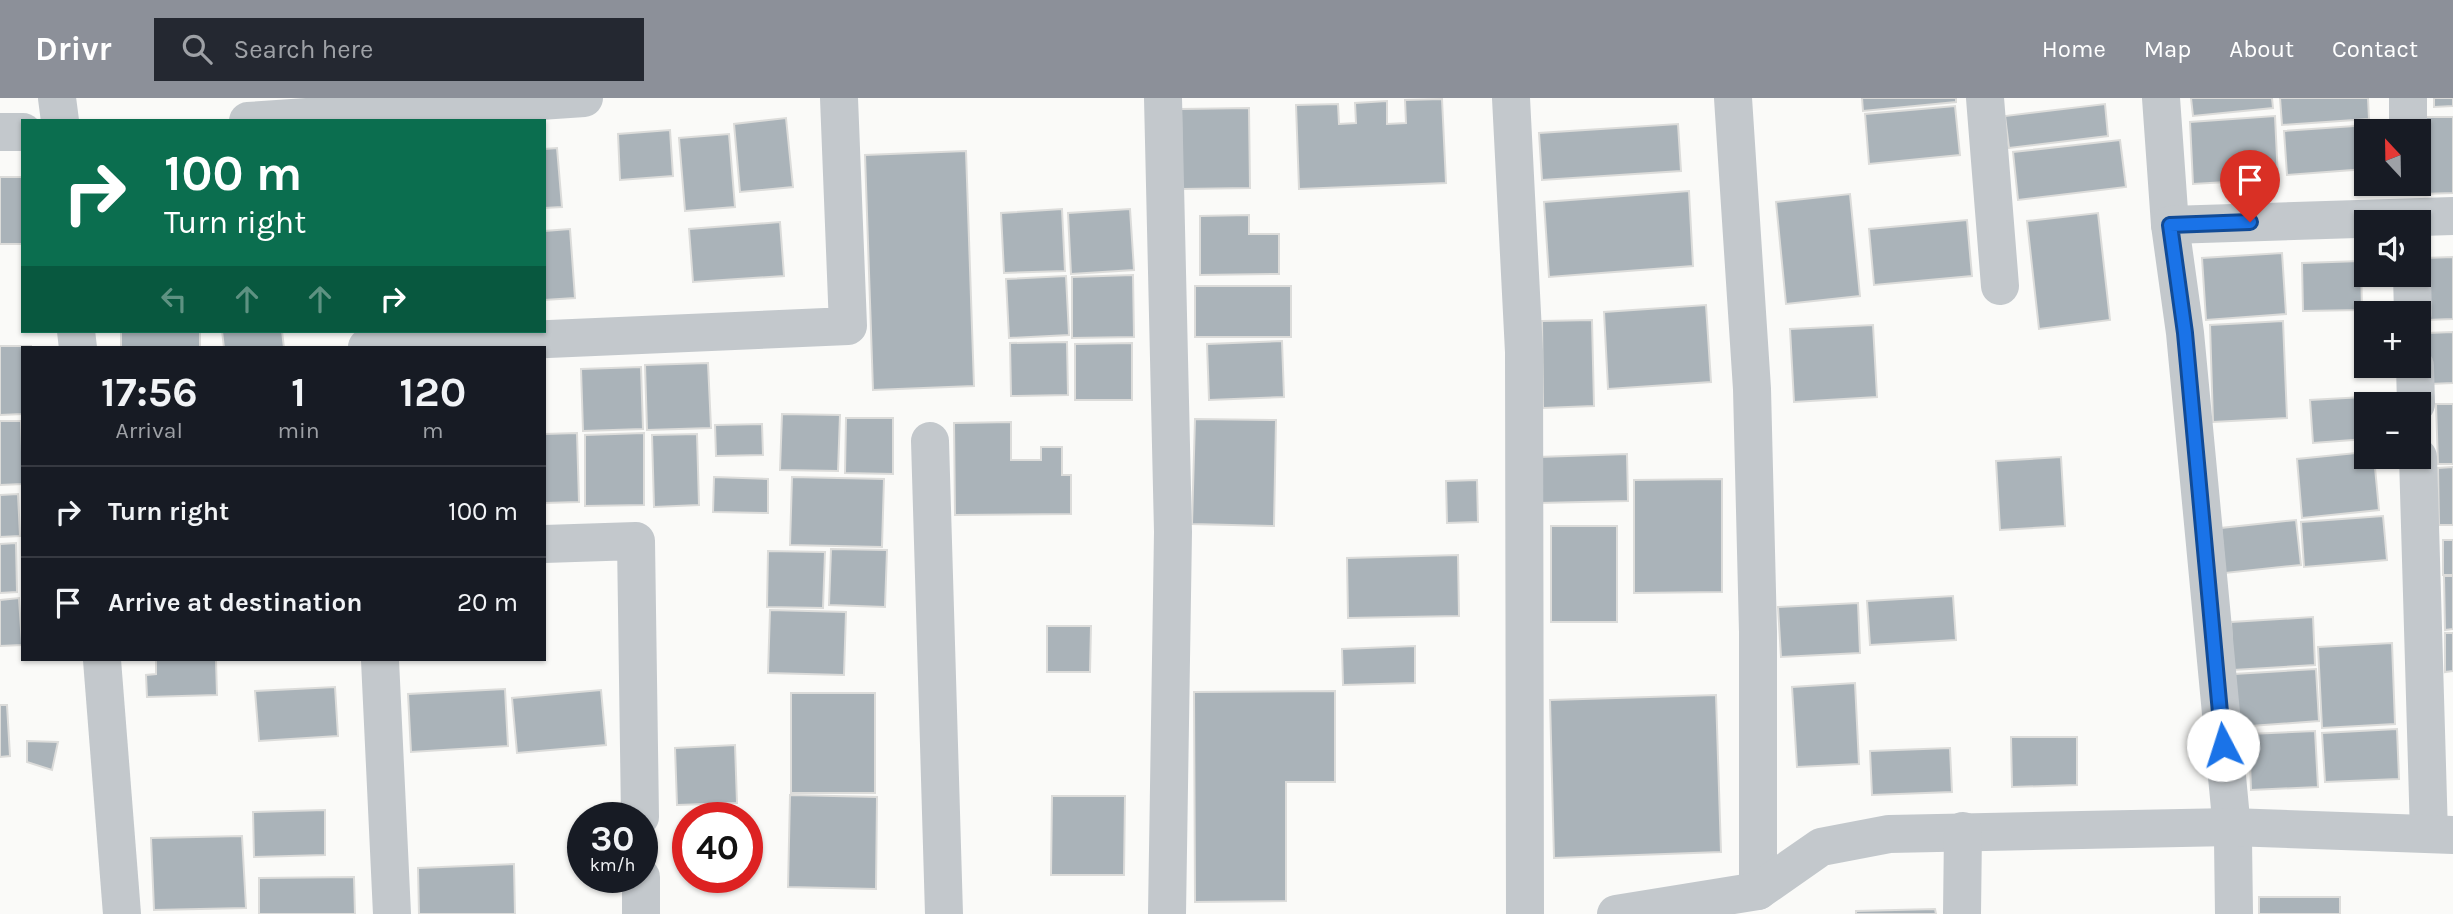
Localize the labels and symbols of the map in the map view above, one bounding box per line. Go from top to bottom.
north arrow [2354,119,2431,196]
pin [2220,150,2280,222]
position arrow [2186,708,2260,782]
speed limit sign: 40 [672,802,763,893]

